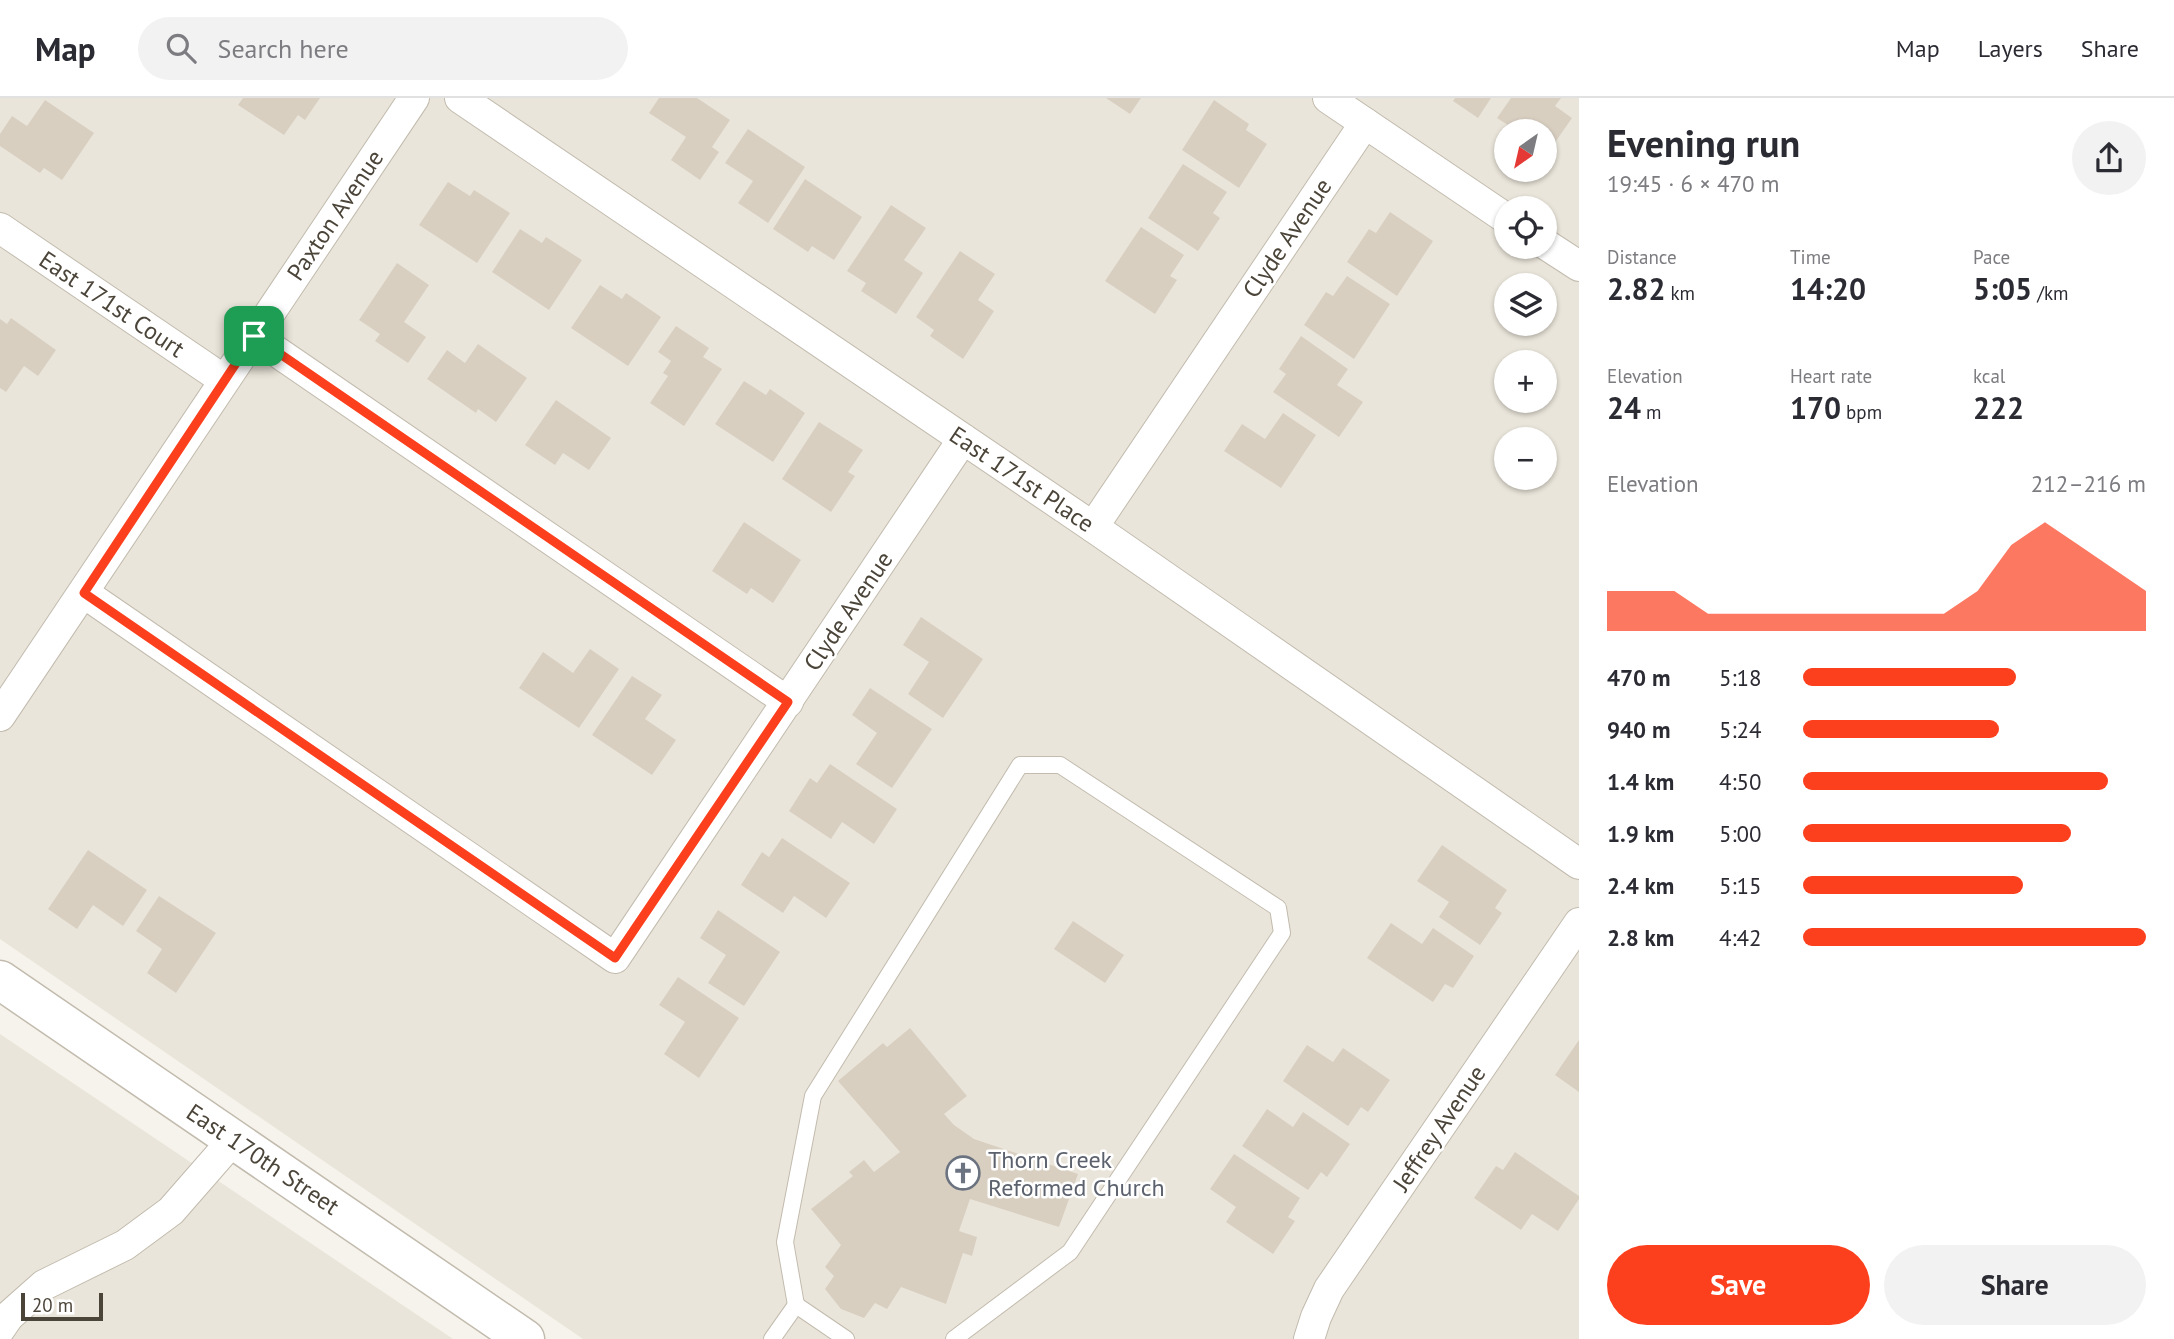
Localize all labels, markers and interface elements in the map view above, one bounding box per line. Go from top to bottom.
search box [138,17,628,80]
text: Map [35,27,96,70]
icon: search [162,29,200,67]
text: Search here [218,32,349,65]
text: Map [1896,33,1940,64]
text: Layers [1978,33,2043,64]
text: Share [2081,33,2139,64]
text: Evening run [1607,118,1800,167]
north arrow [1494,119,1558,182]
map controls [1494,119,1557,490]
button: share [2072,121,2146,195]
street label: Paxton Avenue [280,144,390,286]
text: 19:45 · 6 × 470 m [1607,169,1779,198]
street label: Clyde Avenue [1236,172,1338,304]
button: locate [1494,196,1557,259]
street label: East 171st Court [33,244,191,364]
text: Distance [1607,245,1677,269]
text: Time [1790,245,1831,269]
text: Pace [1973,245,2010,269]
text: 2.82 [1607,269,1665,308]
text: 14:20 [1790,269,1866,308]
text: 5:05 [1973,269,2032,308]
button: layers [1494,273,1557,336]
text: km [1665,281,1695,305]
text: /km [2032,281,2068,305]
pin [224,306,284,366]
icon: arrive [235,317,273,355]
button: + [1494,350,1557,413]
text: Elevation [1607,364,1683,388]
text: Heart rate [1790,364,1872,388]
text: kcal [1973,364,2005,388]
text: 24 [1607,388,1641,427]
text: 170 [1790,388,1841,427]
text: 222 [1973,388,2024,427]
text: m [1641,400,1662,424]
text: bpm [1841,400,1882,424]
street label: East 171st Place [944,419,1100,539]
button: − [1494,427,1557,490]
text: Elevation [1607,469,1699,498]
text: 212–216 m [2031,469,2146,498]
street label: Clyde Avenue [797,545,899,677]
text: 470 m [1607,663,1670,692]
text: 5:18 [1719,663,1762,692]
text: 940 m [1607,715,1670,744]
text: 5:24 [1719,715,1762,744]
text: 1.4 km [1607,767,1674,796]
text: 4:50 [1719,767,1762,796]
text: 1.9 km [1607,819,1674,848]
text: 5:00 [1719,819,1762,848]
text: 2.4 km [1607,871,1674,900]
text: 5:15 [1719,871,1762,900]
text: 2.8 km [1607,923,1674,952]
text: 4:42 [1719,923,1762,952]
street label: Jeffrey Avenue [1385,1059,1492,1198]
street label: East 170th Street [181,1096,345,1222]
place label: Thorn Creek Reformed Church [988,1144,1165,1203]
church icon: Thorn Creek Reformed Church [944,1154,982,1192]
button: Save [1607,1245,1870,1325]
button: Share [1884,1245,2146,1325]
scale bar [21,1290,103,1322]
text: 20 m [32,1293,73,1317]

